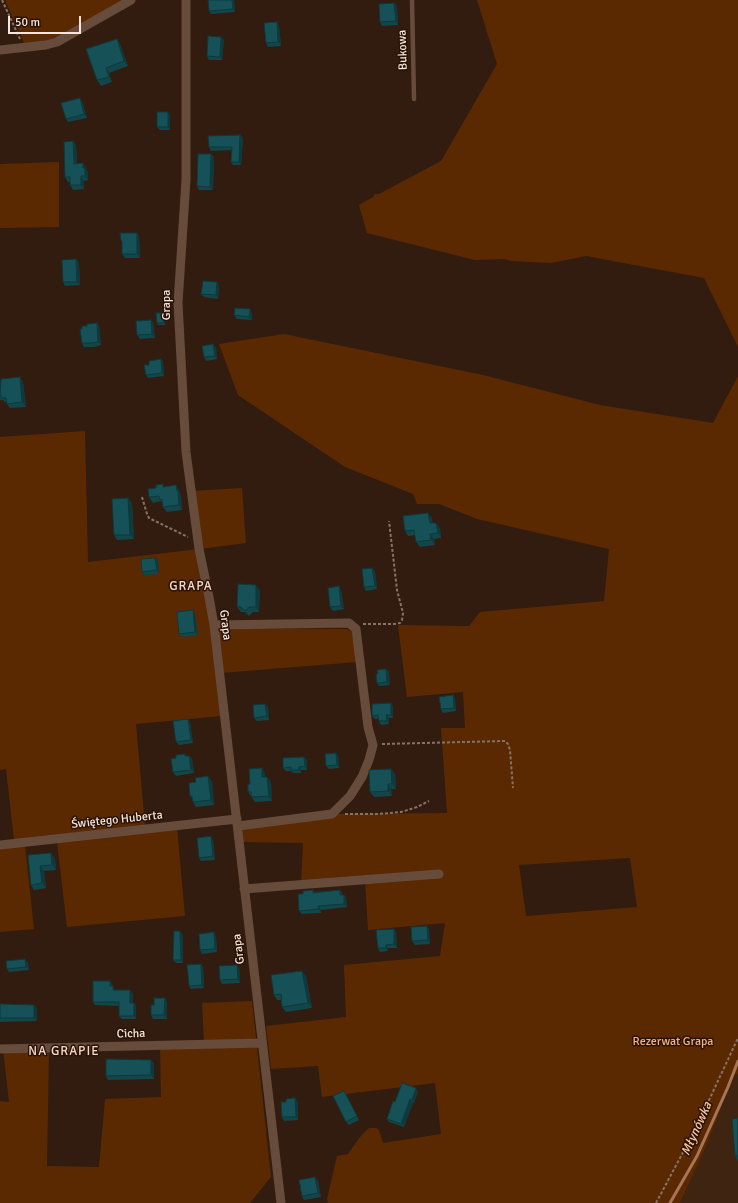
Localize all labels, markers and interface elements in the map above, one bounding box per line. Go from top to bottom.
scale bar [10,8,83,34]
text: 50 m [15,15,40,30]
street label: Bukowa [395,30,411,70]
street label: Grapa [160,290,174,320]
district label: GRAPA [169,579,213,595]
street label: Grapa [216,609,234,641]
street label: Świętego Huberta [71,808,163,832]
street label: Grapa [230,933,248,965]
street label: Cicha [116,1027,146,1041]
park label: Rezerwat Grapa [633,1035,713,1049]
district label: NA GRAPIE [28,1044,100,1060]
water label: Młynówka [678,1100,716,1158]

